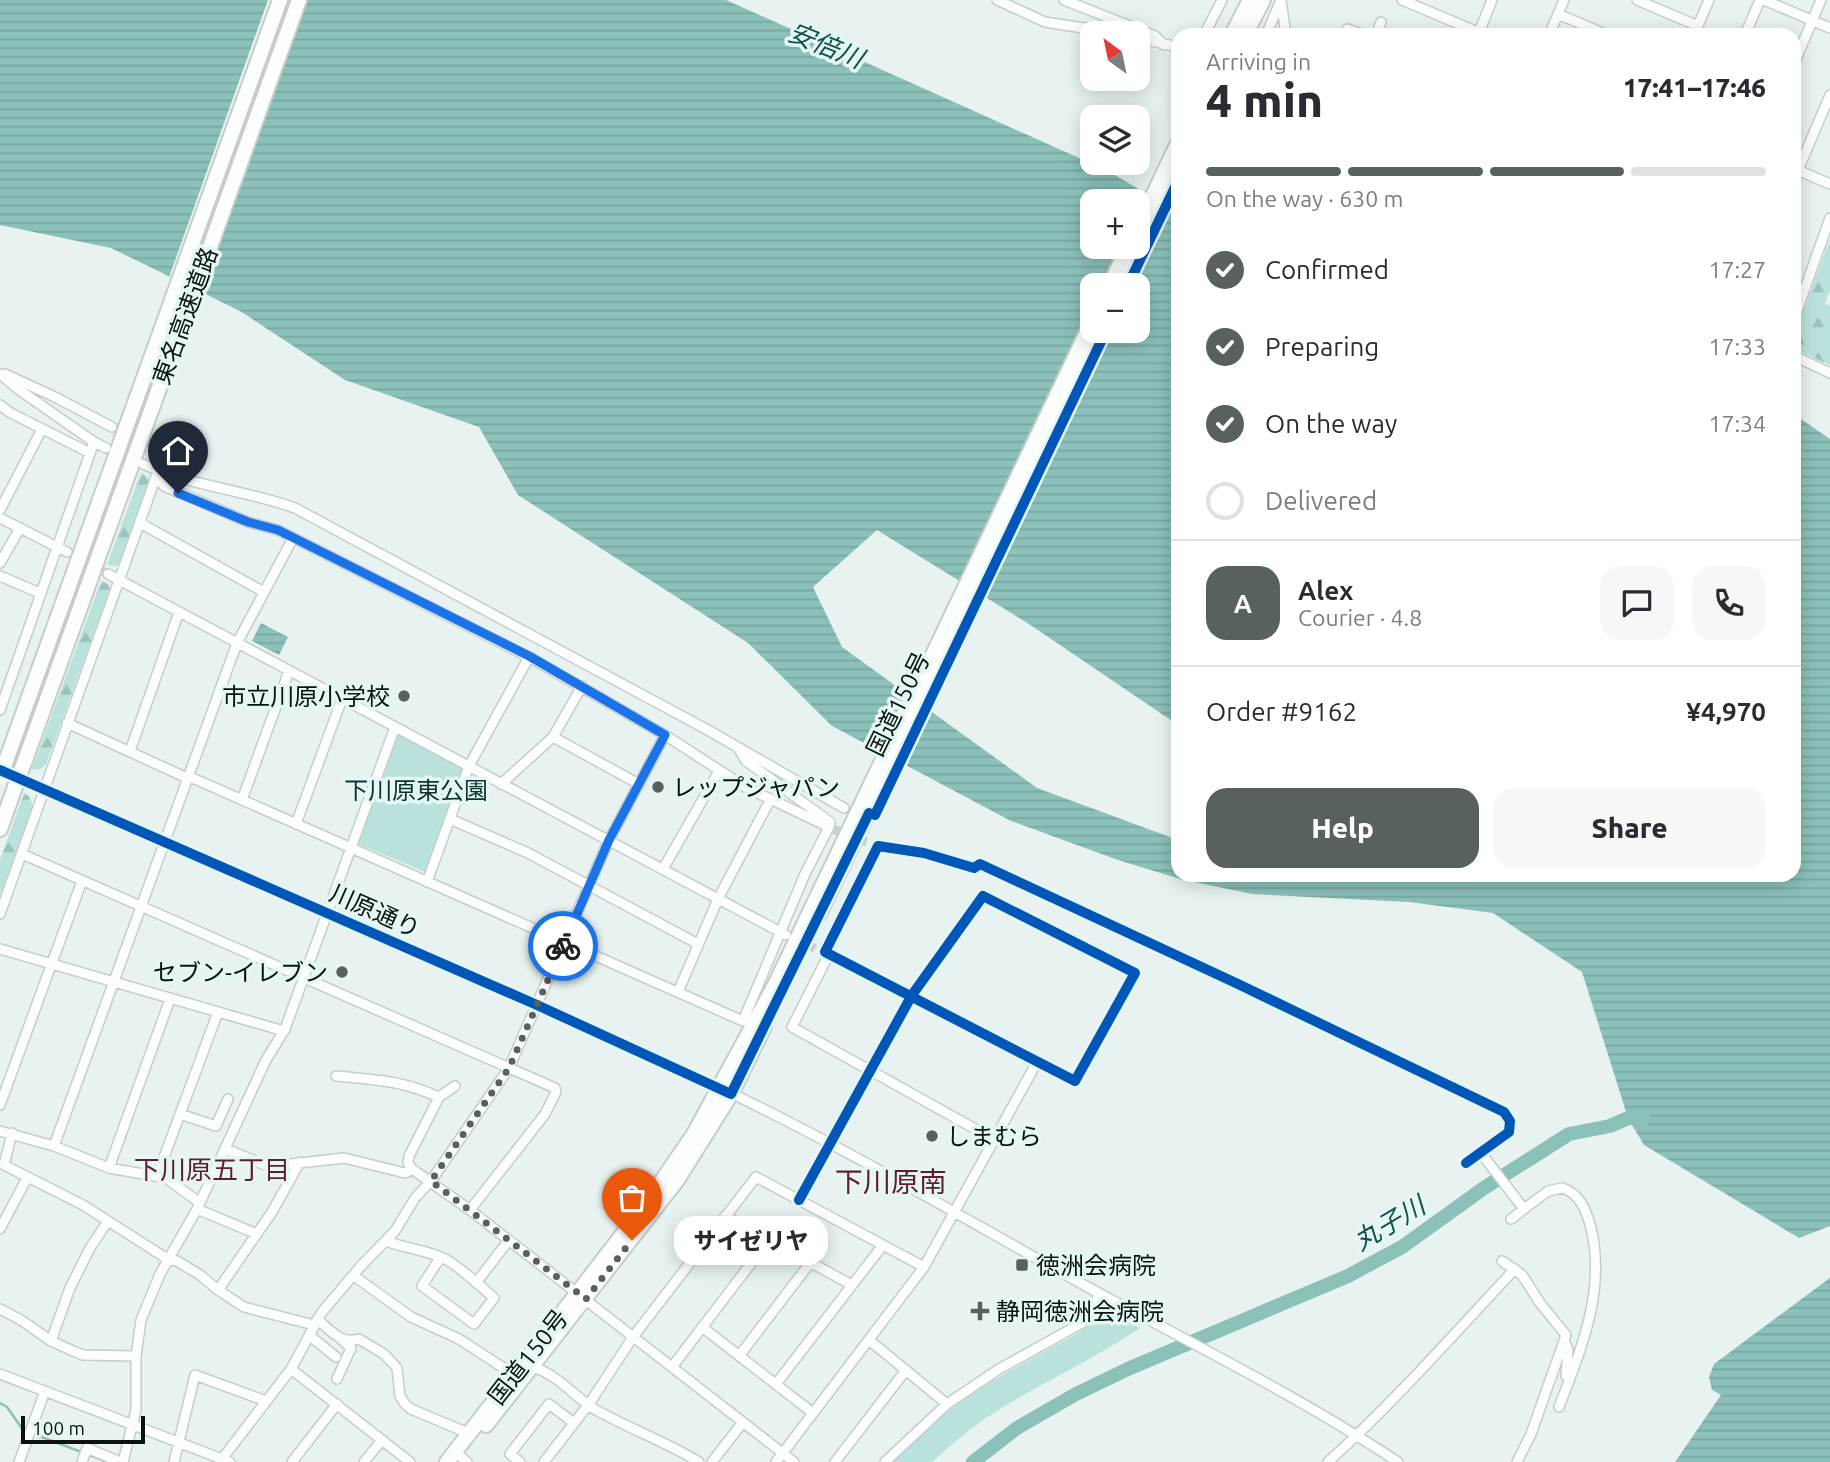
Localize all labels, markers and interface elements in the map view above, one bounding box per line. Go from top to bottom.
water label: 安倍川 [784,17,870,74]
north arrow [1080,21,1150,91]
map controls [1080,21,1150,343]
text: Arriving in [1206,49,1311,74]
text: 17:41–17:46 [1623,73,1766,102]
text: 4 min [1206,74,1323,126]
button: layers [1080,105,1150,175]
text: On the way · 630 m [1206,186,1403,211]
button: + [1080,189,1150,259]
street label: 東名高速道路 [148,244,222,388]
icon: check [1206,251,1244,289]
text: Confirmed [1265,255,1389,284]
text: 17:27 [1708,257,1766,282]
button: − [1080,273,1150,343]
icon: check [1206,328,1244,366]
text: Preparing [1265,332,1379,361]
text: 17:33 [1708,334,1766,359]
icon: check [1206,405,1244,443]
text: On the way [1265,409,1397,438]
text: 17:34 [1708,411,1766,436]
pin [148,421,208,493]
icon: home [159,432,197,470]
text: Delivered [1265,486,1377,515]
button: chat [1600,566,1674,640]
button: phone [1692,566,1766,640]
text: Alex [1298,576,1353,605]
text: A [1234,589,1252,618]
text: Courier · 4.8 [1298,605,1422,630]
street label: 国道150号 [861,647,935,761]
place label: 市立川原小学校 [222,683,390,710]
marker: 市立川原小学校 [396,688,412,704]
text: Order #9162 [1206,697,1357,726]
text: ¥4,970 [1686,697,1766,726]
place label: レップジャパン [672,774,840,801]
park label: 下川原東公園 [344,777,488,804]
marker: レップジャパン [650,779,666,795]
button: Help [1206,788,1479,868]
button: Share [1493,788,1766,868]
street label: 川原通り [326,879,424,943]
courier [528,911,598,981]
icon: bike [544,927,582,965]
place label: セブン-イレブン [153,959,328,986]
marker: セブン-イレブン [334,964,350,980]
place label: しまむら [946,1123,1042,1150]
marker: しまむら [924,1128,940,1144]
district label: 下川原五丁目 [134,1155,290,1184]
district label: 下川原南 [835,1166,947,1197]
pin [602,1168,662,1240]
icon: bag [613,1179,651,1217]
water label: 丸子川 [1348,1189,1432,1256]
callout: サイゼリヤ [674,1216,828,1264]
text: サイゼリヤ [694,1228,809,1253]
place label: 徳洲会病院 [1036,1252,1156,1279]
marker: 徳洲会病院 [1014,1257,1030,1273]
place label: 静岡徳洲会病院 [996,1298,1164,1325]
marker: 静岡徳洲会病院 [970,1301,990,1321]
street label: 国道150号 [483,1304,573,1410]
scale bar [21,1413,145,1445]
text: 100 m [32,1417,85,1439]

